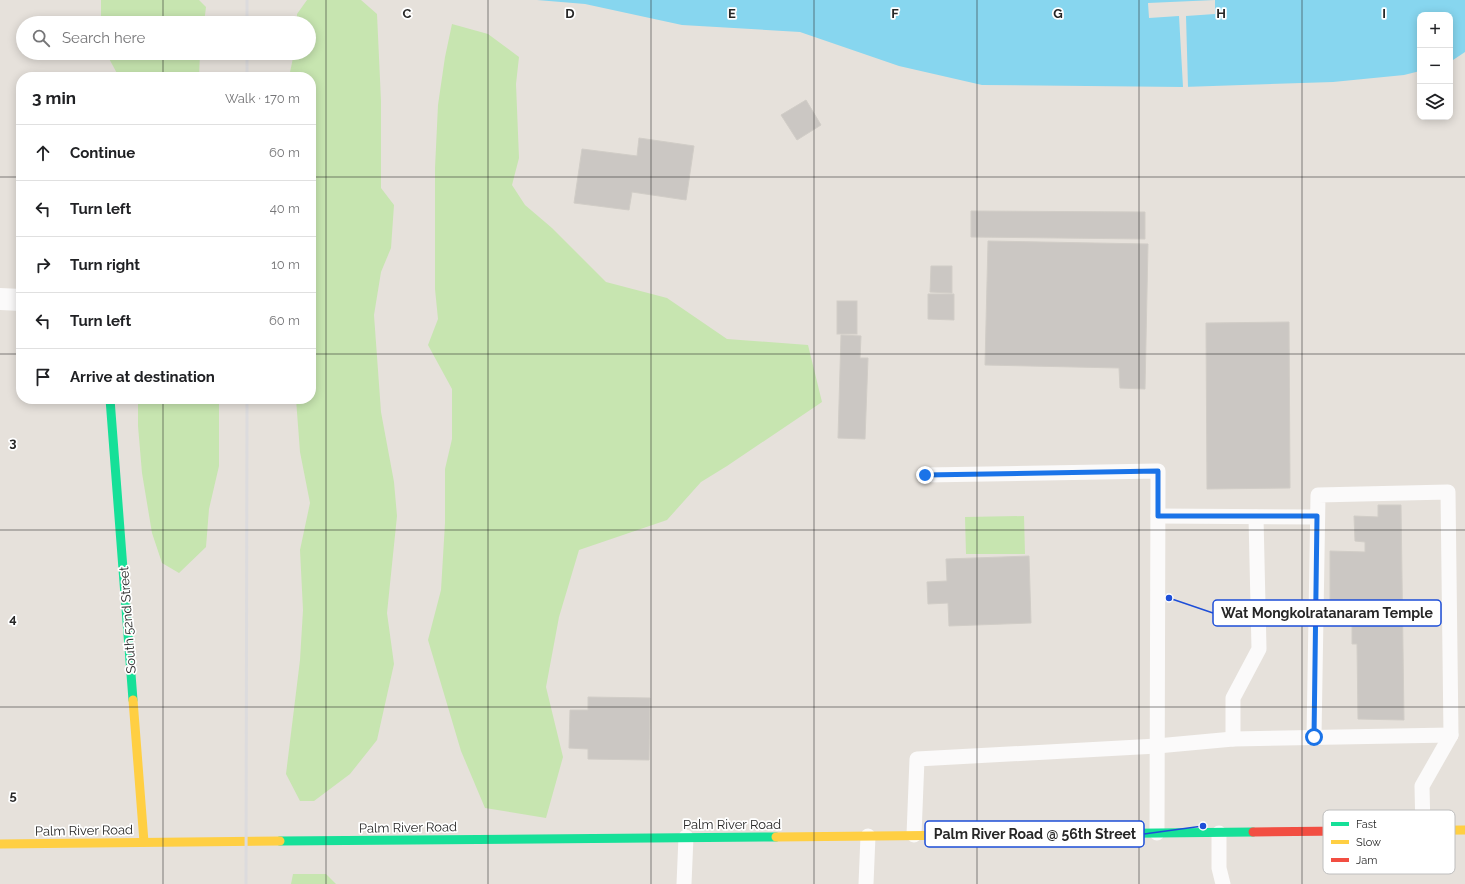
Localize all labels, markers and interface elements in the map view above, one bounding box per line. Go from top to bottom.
text: C [403,6,412,21]
text: D [565,6,575,21]
text: E [728,6,736,21]
text: F [891,6,899,21]
text: G [1053,6,1063,21]
text: H [1216,6,1226,21]
text: I [1382,6,1386,21]
map controls [1417,12,1453,120]
button: + [1417,12,1453,48]
search box [16,16,316,60]
icon: search [30,27,52,49]
text: Search here [62,29,145,47]
button: − [1417,48,1453,84]
button: layers [1417,84,1453,120]
text: 3 min [32,88,76,108]
text: Walk · 170 m [225,91,300,106]
icon: ahead [32,142,54,164]
text: Continue [70,144,135,162]
text: 60 m [269,145,300,160]
icon: left [32,198,54,220]
text: Turn left [70,200,131,218]
text: 40 m [270,201,300,216]
icon: right [32,254,54,276]
text: Turn right [70,256,140,274]
text: 10 m [271,257,300,272]
icon: left [32,310,54,332]
text: Turn left [70,312,131,330]
text: 60 m [269,313,300,328]
icon: arrive [32,366,54,388]
text: Arrive at destination [70,368,215,386]
text: 3 [9,435,17,450]
route end [916,466,934,484]
street label: South 52nd Street [116,565,139,674]
callout: Wat Mongkolratanaram Temple [1213,600,1441,626]
text: Wat Mongkolratanaram Temple [1221,605,1434,621]
text: 4 [9,611,17,626]
route start [1305,728,1323,746]
text: 5 [9,788,17,803]
legend [1323,810,1455,874]
street label: Palm River Road [683,817,781,832]
text: Fast [1356,818,1377,831]
street label: Palm River Road [359,819,457,836]
callout: Palm River Road @ 56th Street [925,821,1144,847]
street label: Palm River Road [35,822,133,839]
text: Palm River Road @ 56th Street [934,826,1137,842]
text: Slow [1356,836,1381,849]
text: Jam [1356,854,1377,867]

